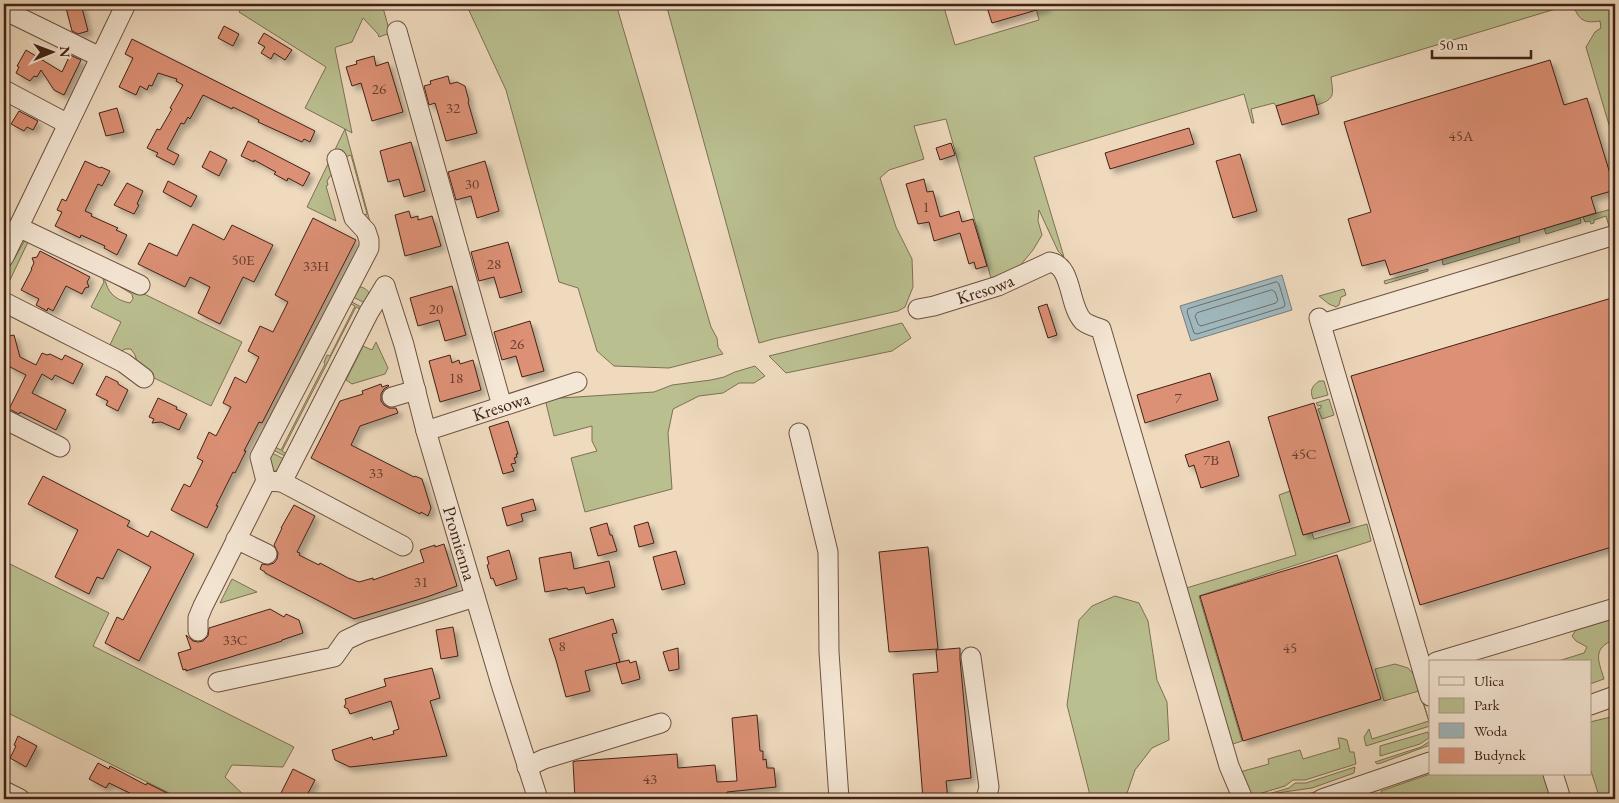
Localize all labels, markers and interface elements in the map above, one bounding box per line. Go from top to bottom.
north arrow [28,28,78,78]
scale bar [1432,28,1530,60]
text: 50 m [1439,35,1468,54]
text: N [56,46,74,58]
house number: 26 [372,79,386,98]
house number: 32 [446,98,461,117]
house number: 45A [1449,126,1474,145]
house number: 30 [465,174,479,193]
house number: 1 [922,197,930,216]
house number: 50E [232,250,255,269]
house number: 28 [487,254,501,273]
house number: 33H [303,256,329,275]
street label: Kresowa [954,268,1018,309]
house number: 20 [429,299,443,318]
house number: 26 [510,334,524,353]
house number: 18 [449,368,463,387]
street label: Kresowa [469,386,533,426]
house number: 7 [1174,388,1182,407]
house number: 45C [1291,444,1317,463]
house number: 7B [1203,450,1219,469]
house number: 33 [369,463,383,482]
street label: Promienna [438,503,482,584]
house number: 31 [414,572,428,591]
house number: 33C [222,630,248,649]
house number: 8 [558,636,566,655]
house number: 45 [1283,638,1297,657]
legend [1429,660,1592,776]
text: Ulica [1474,671,1504,690]
text: Park [1474,695,1501,714]
text: Woda [1474,721,1507,740]
text: Budynek [1474,745,1527,764]
house number: 43 [643,769,657,788]

